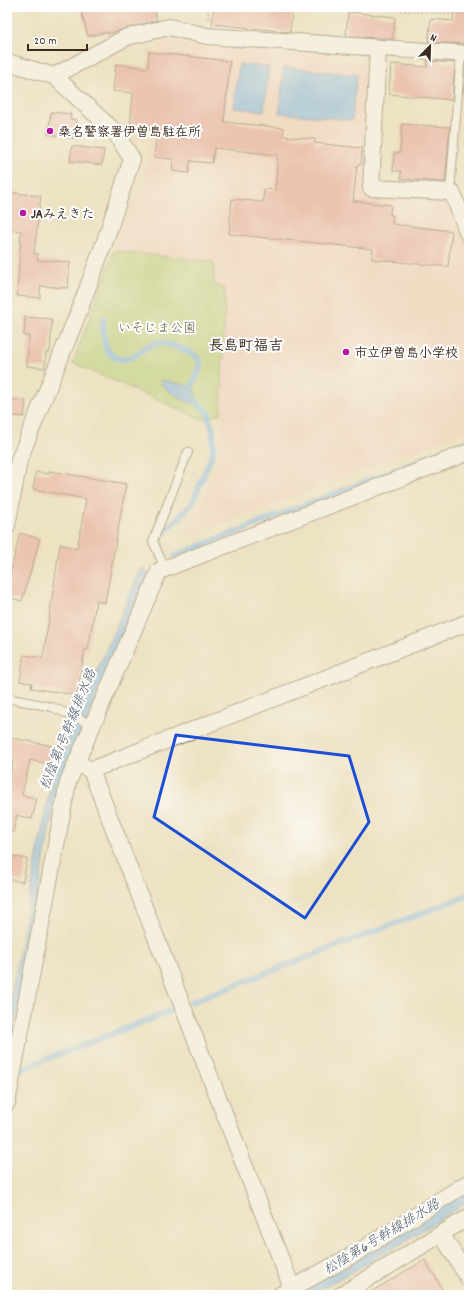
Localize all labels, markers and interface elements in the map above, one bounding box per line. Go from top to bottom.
scale bar [28,26,87,52]
north arrow [410,26,450,66]
text: N [427,30,439,47]
text: 20 m [34,33,57,50]
place label: 桑名警察署伊曽島駐在所 [58,124,201,143]
marker: 桑名警察署伊曽島駐在所 [45,126,55,136]
place label: JAみえきた [31,206,95,225]
marker: JAみえきた [18,208,28,218]
park label: いそじま公園 [118,320,196,339]
district label: 長島町福吉 [208,336,284,358]
place label: 市立伊曽島小学校 [354,345,458,364]
marker: 市立伊曽島小学校 [341,347,351,357]
water label: 松陰第1号幹線排水路 [35,665,103,793]
water label: 松陰第6号幹線排水路 [320,1194,445,1281]

